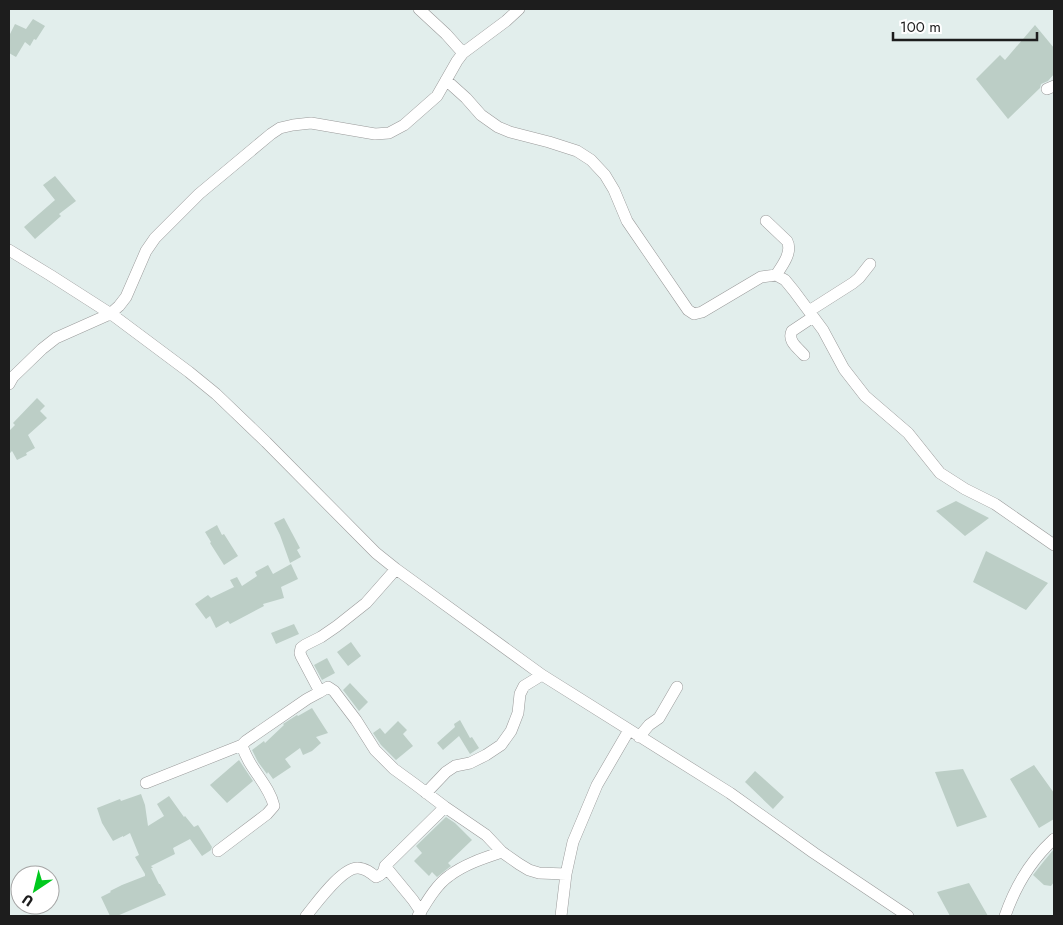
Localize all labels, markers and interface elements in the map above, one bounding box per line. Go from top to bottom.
scale bar [893,10,1037,42]
text: 100 m [900,16,941,38]
north arrow [10,865,60,915]
text: U [18,890,37,912]

